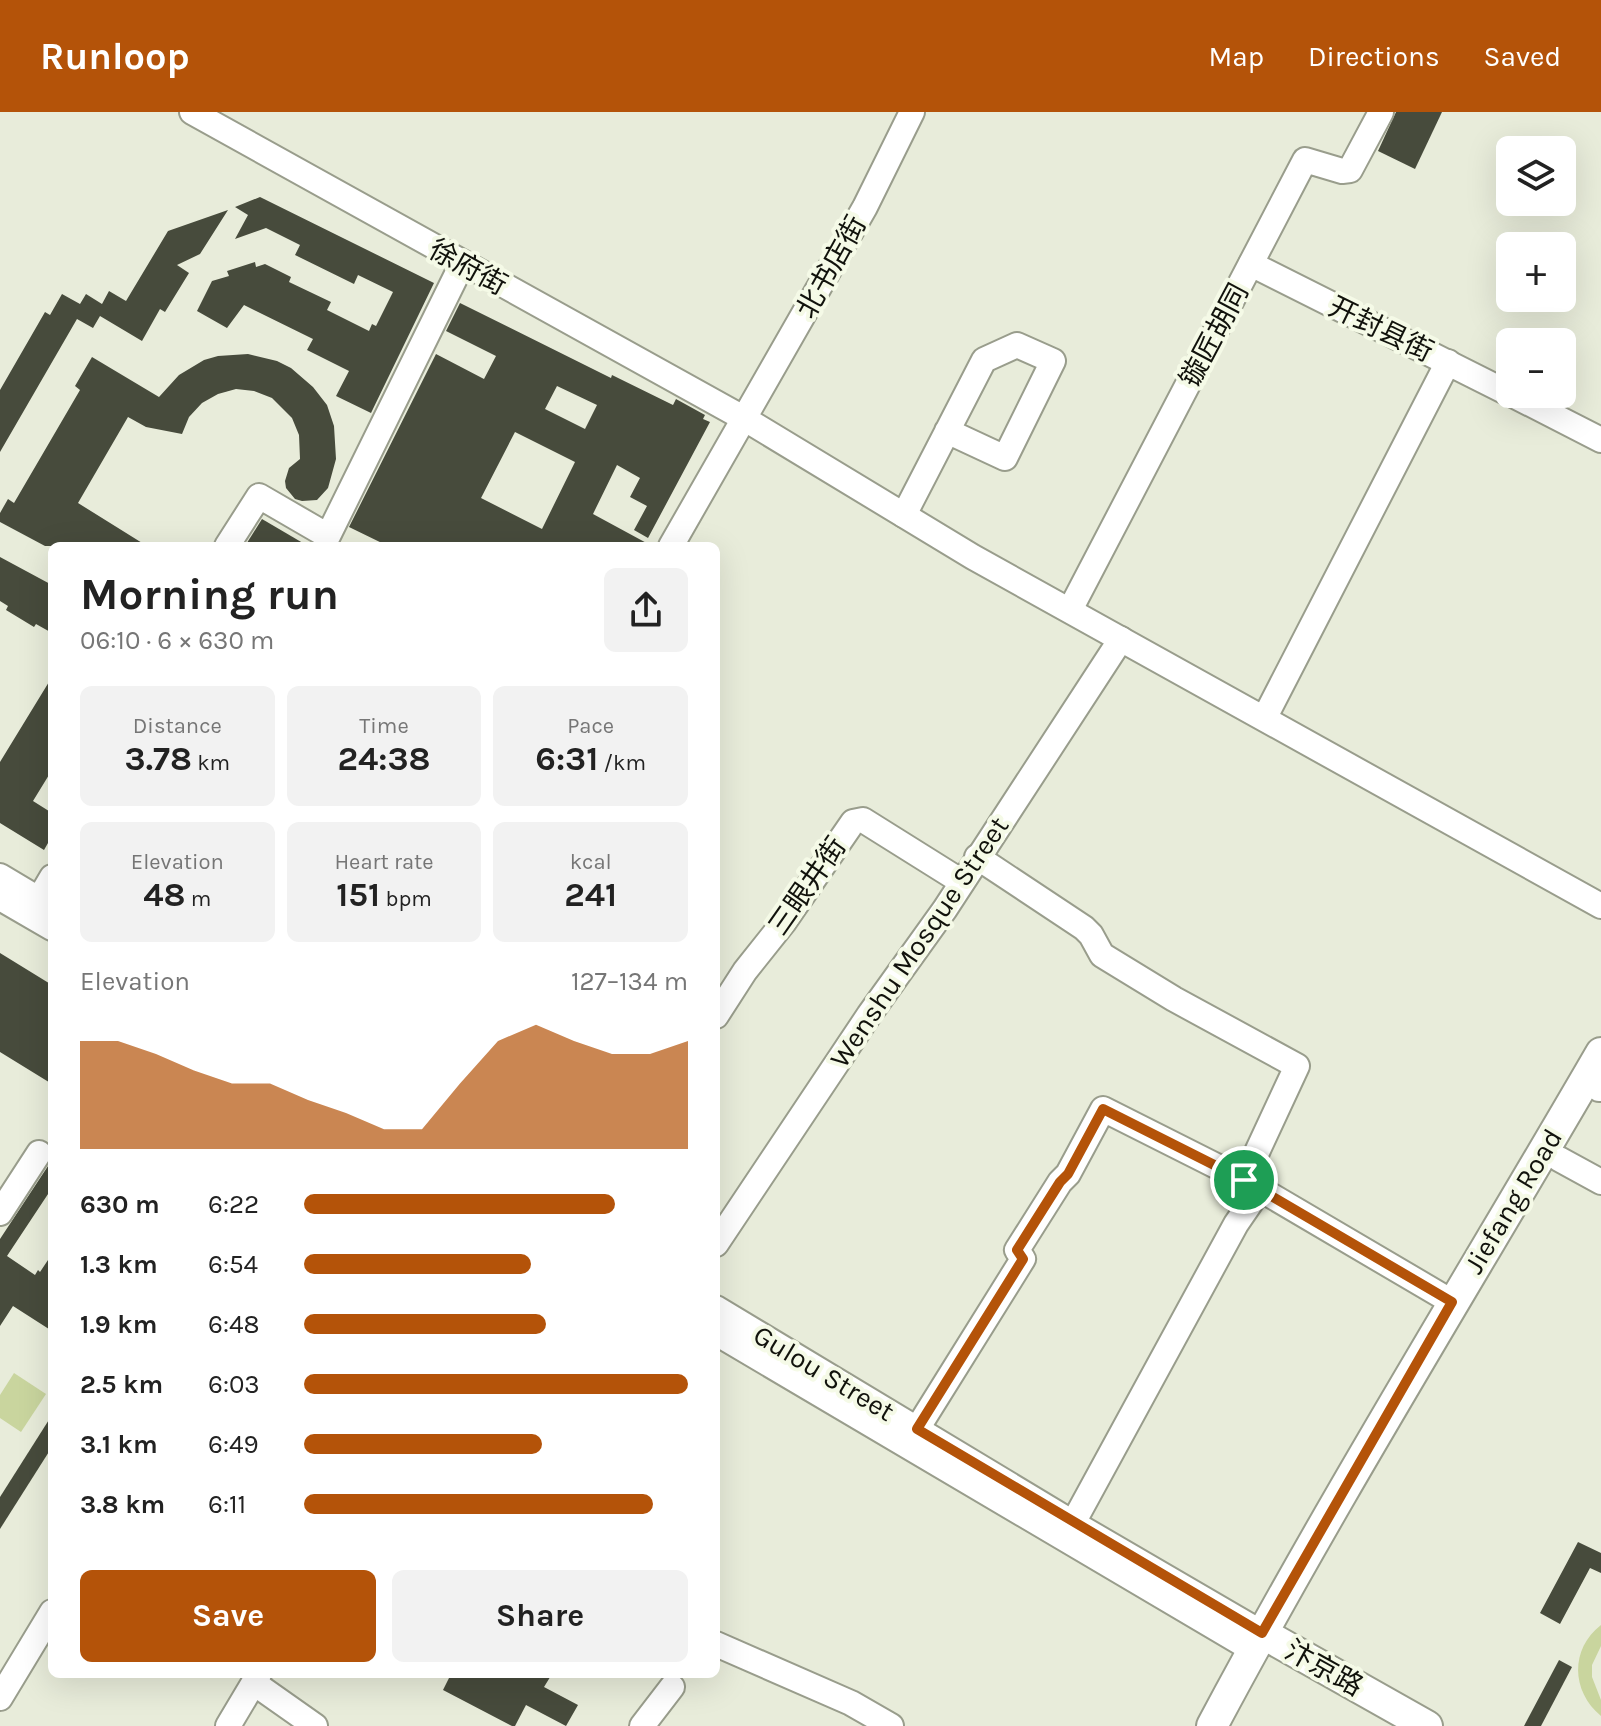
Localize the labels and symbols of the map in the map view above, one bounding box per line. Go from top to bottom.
street label: 北书店街 [789,210,873,324]
street label: 徐府街 [423,232,513,302]
street label: 镟匠胡同 [1173,278,1255,392]
street label: 开封县街 [1323,290,1439,368]
street label: Wenshu Mosque Street [823,810,1015,1074]
street label: 三眼井街 [761,831,853,941]
street label: Jiefang Road [1457,1123,1569,1279]
pin [1210,1146,1278,1214]
street label: Gulou Street [748,1318,900,1428]
street label: 汴京路 [1279,1633,1369,1703]

